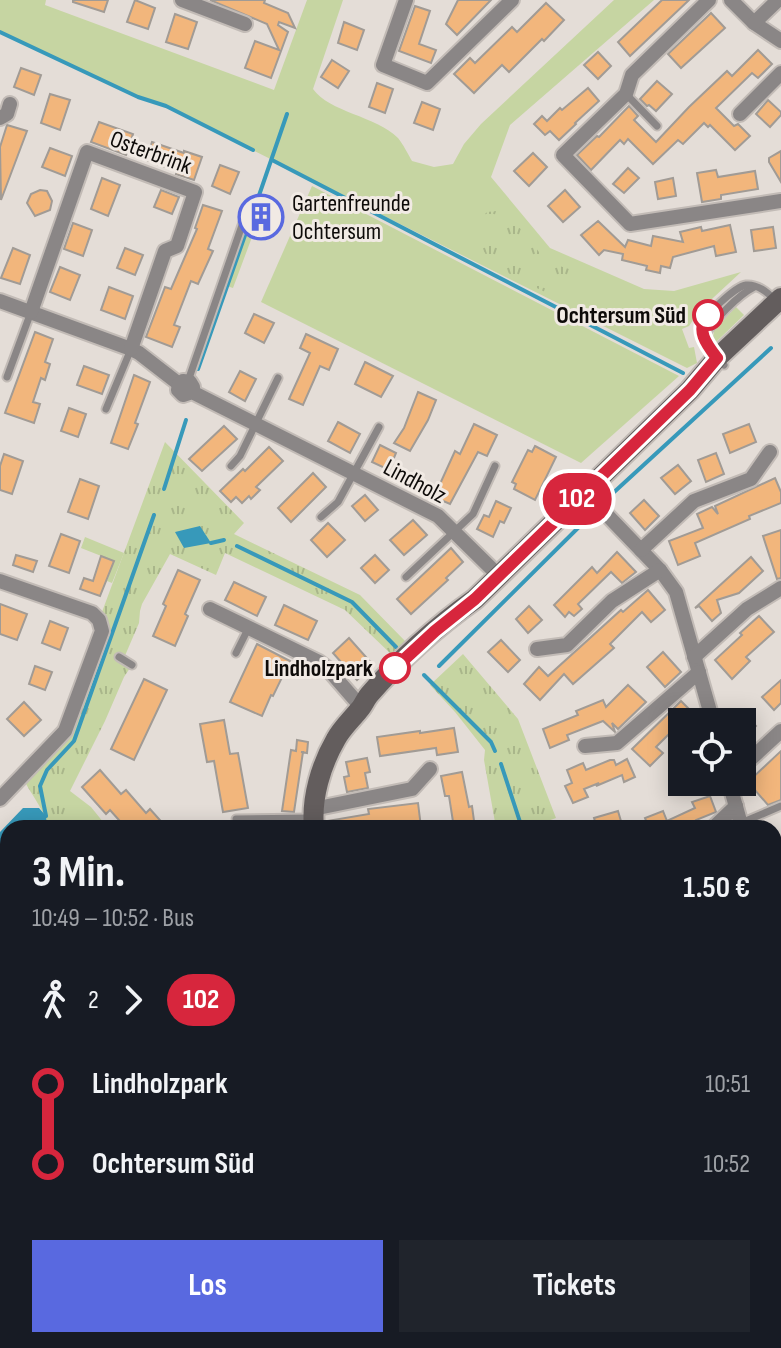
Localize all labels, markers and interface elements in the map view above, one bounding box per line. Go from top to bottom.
street label: Osterbrink [106,124,196,181]
place label: Gartenfreunde Ochtersum [292,189,410,246]
building icon: Gartenfreunde Ochtersum [237,193,285,241]
marker: Ochtersum Süd [693,300,723,330]
place label: Ochtersum Süd [556,301,686,330]
street label: Lindholz [378,453,451,510]
line badge: 102 [531,473,623,525]
text: 102 [559,482,595,515]
marker: Lindholzpark [380,653,410,683]
place label: Lindholzpark [265,654,373,683]
map controls [668,708,756,796]
button: locate [668,708,756,796]
text: 3 Min. [32,846,125,899]
text: 1.50 € [683,870,750,906]
text: 10:49 – 10:52 · Bus [32,903,194,934]
icon: walk [32,978,76,1022]
icon: forward [111,978,155,1022]
text: 102 [183,983,219,1016]
text: 2 [88,985,99,1016]
text: Lindholzpark [92,1066,228,1102]
text: 10:51 [705,1069,750,1100]
text: Ochtersum Süd [92,1146,254,1182]
text: 10:52 [704,1149,750,1180]
button: Los [32,1240,383,1332]
button: Tickets [399,1240,750,1332]

